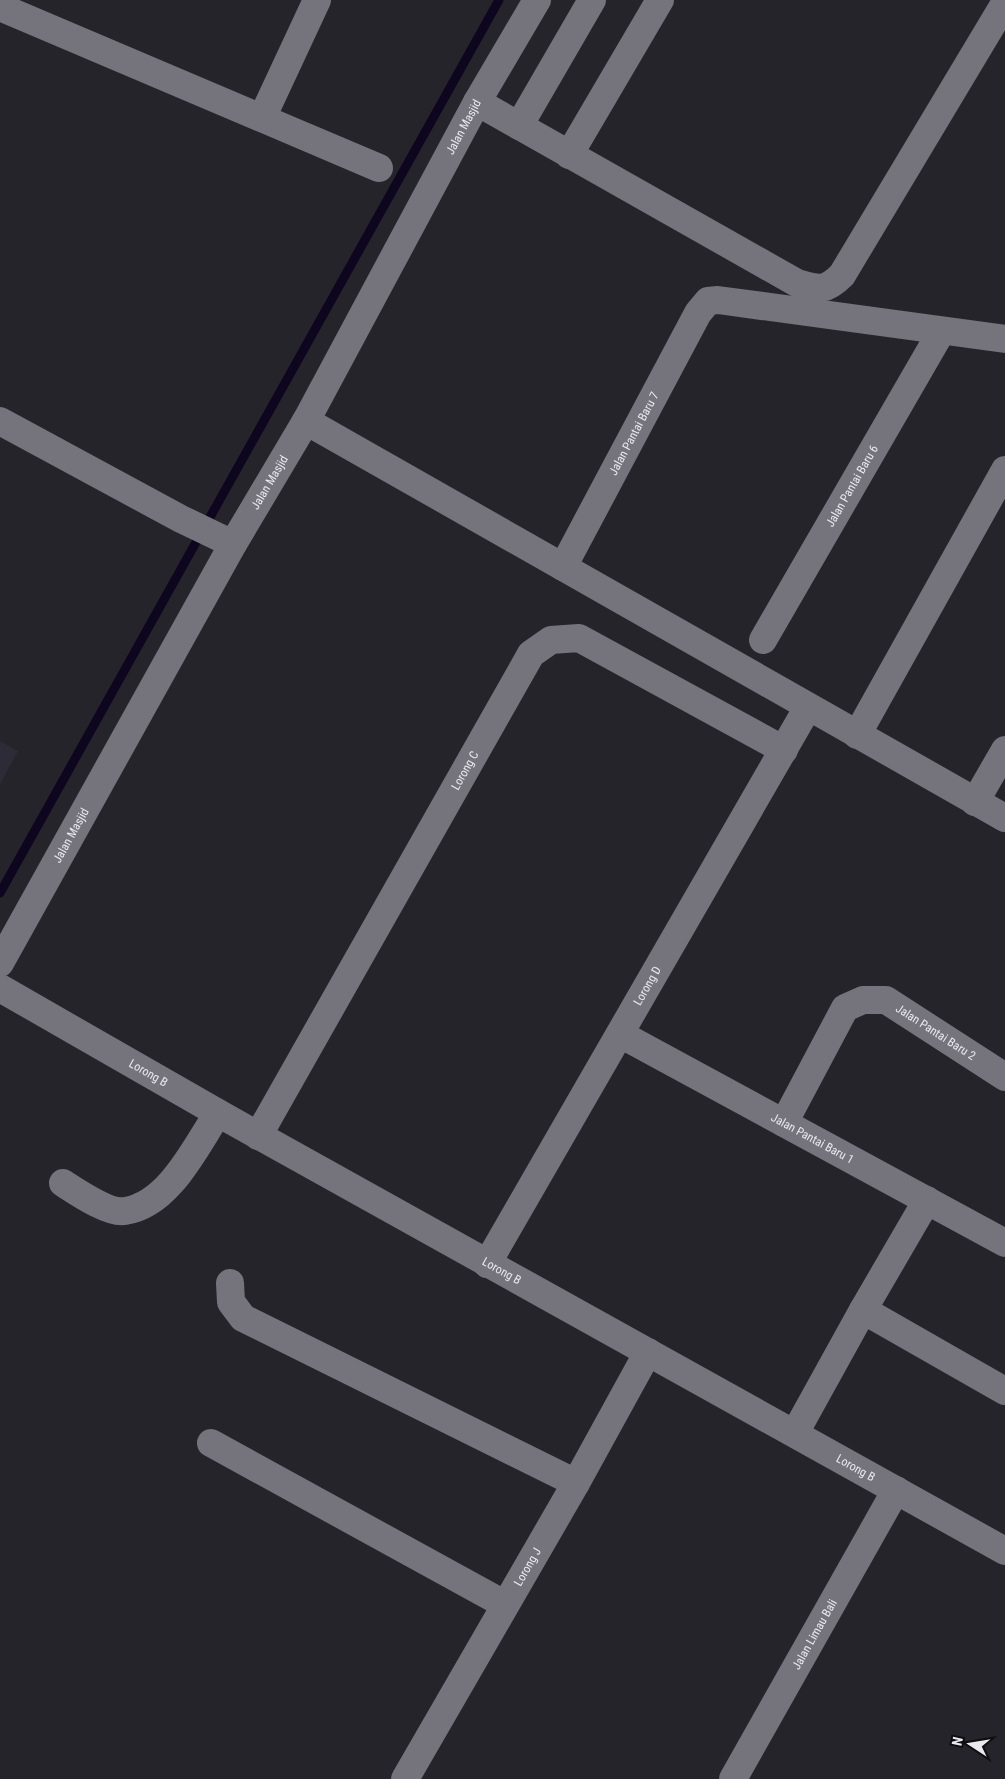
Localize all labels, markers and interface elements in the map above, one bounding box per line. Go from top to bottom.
street label: Jalan Masjid [443,97,484,157]
street label: Jalan Pantai Baru 7 [606,390,662,478]
street label: Jalan Pantai Baru 6 [823,442,881,529]
street label: Jalan Masjid [248,453,291,512]
street label: Lorong C [448,748,482,793]
street label: Jalan Masjid [50,806,92,865]
street label: Lorong D [631,964,664,1008]
street label: Jalan Pantai Baru 2 [893,1001,978,1063]
street label: Lorong B [126,1056,170,1090]
street label: Jalan Pantai Baru 1 [769,1110,856,1167]
street label: Lorong B [480,1254,524,1287]
street label: Lorong B [834,1451,878,1484]
street label: Lorong J [511,1545,544,1588]
street label: Jalan Limau Bali [789,1597,840,1672]
north arrow [945,1719,995,1769]
text: N [949,1735,966,1747]

